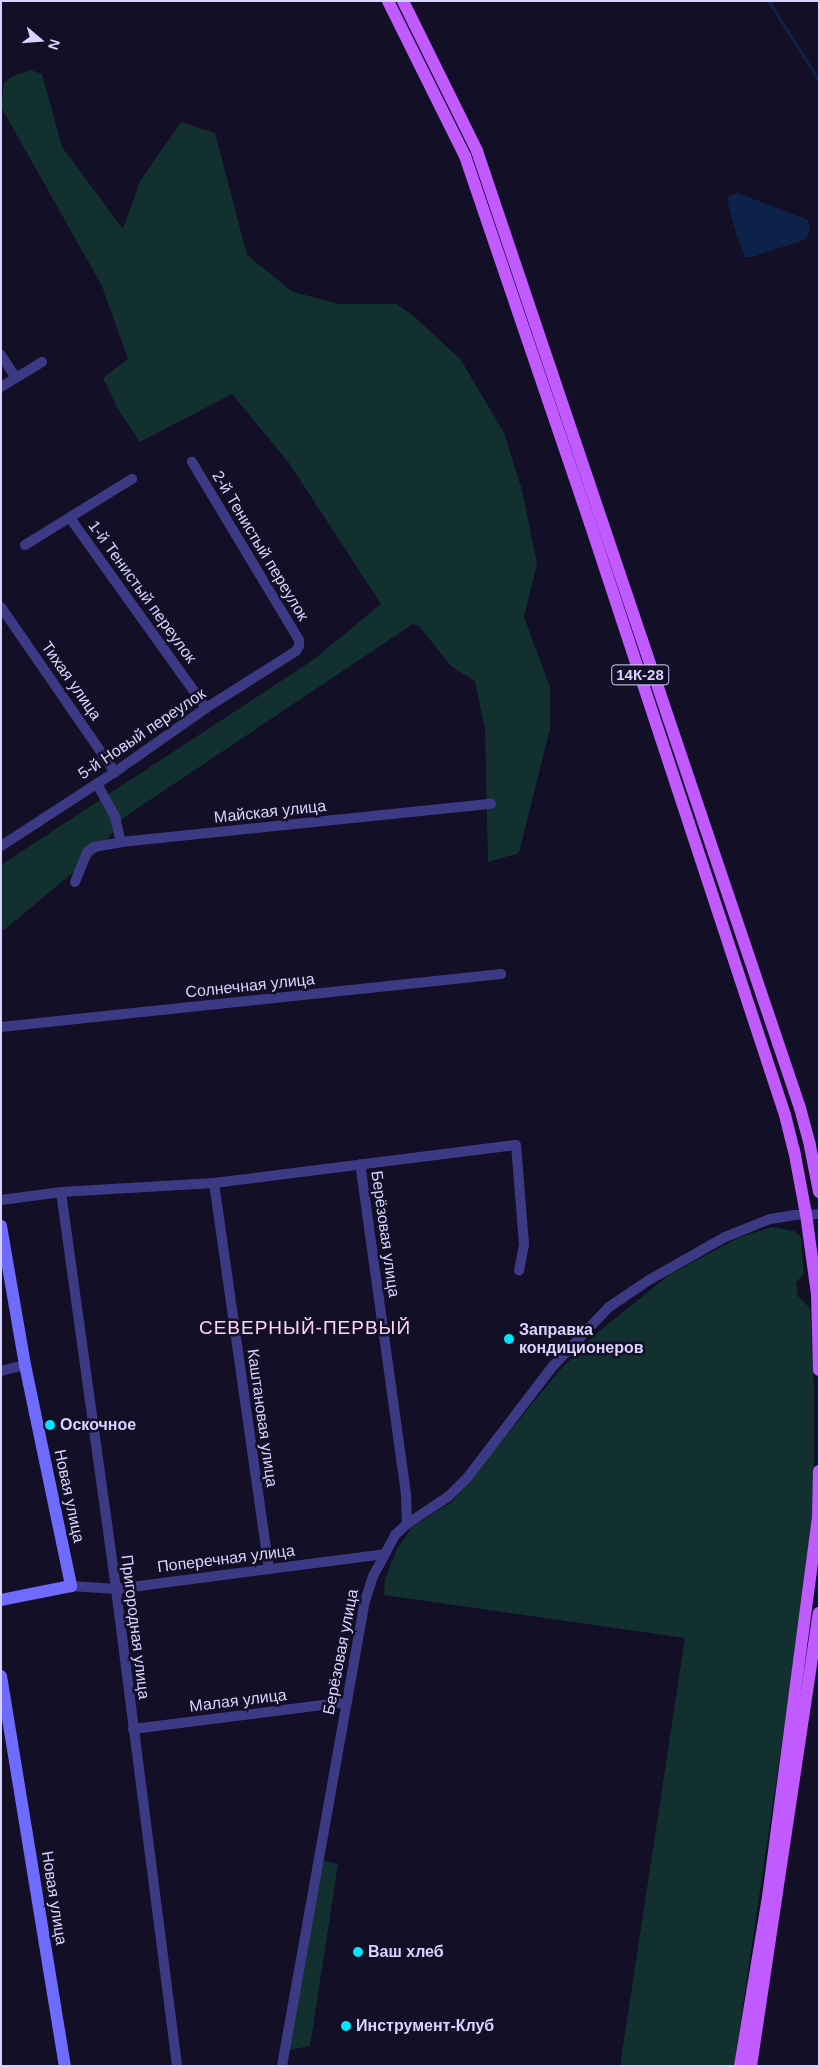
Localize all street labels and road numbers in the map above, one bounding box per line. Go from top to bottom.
street label: 2-й Тенистый переулок [208,468,312,624]
street label: 1-й Тенистый переулок [84,517,200,667]
street label: Тихая улица [37,638,105,724]
road number: 14К-28 [610,662,670,688]
street label: 5-й Новый переулок [75,684,209,784]
street label: Майская улица [213,797,327,827]
street label: Солнечная улица [184,970,316,1002]
street label: Берёзовая улица [367,1170,403,1298]
street label: Каштановая улица [243,1348,281,1488]
street label: Новая улица [50,1448,88,1544]
street label: Поперечная улица [156,1541,296,1577]
street label: Пригородная улица [117,1554,153,1700]
street label: Берёзовая улица [319,1588,363,1716]
street label: Малая улица [188,1686,288,1716]
street label: Новая улица [37,1850,71,1946]

